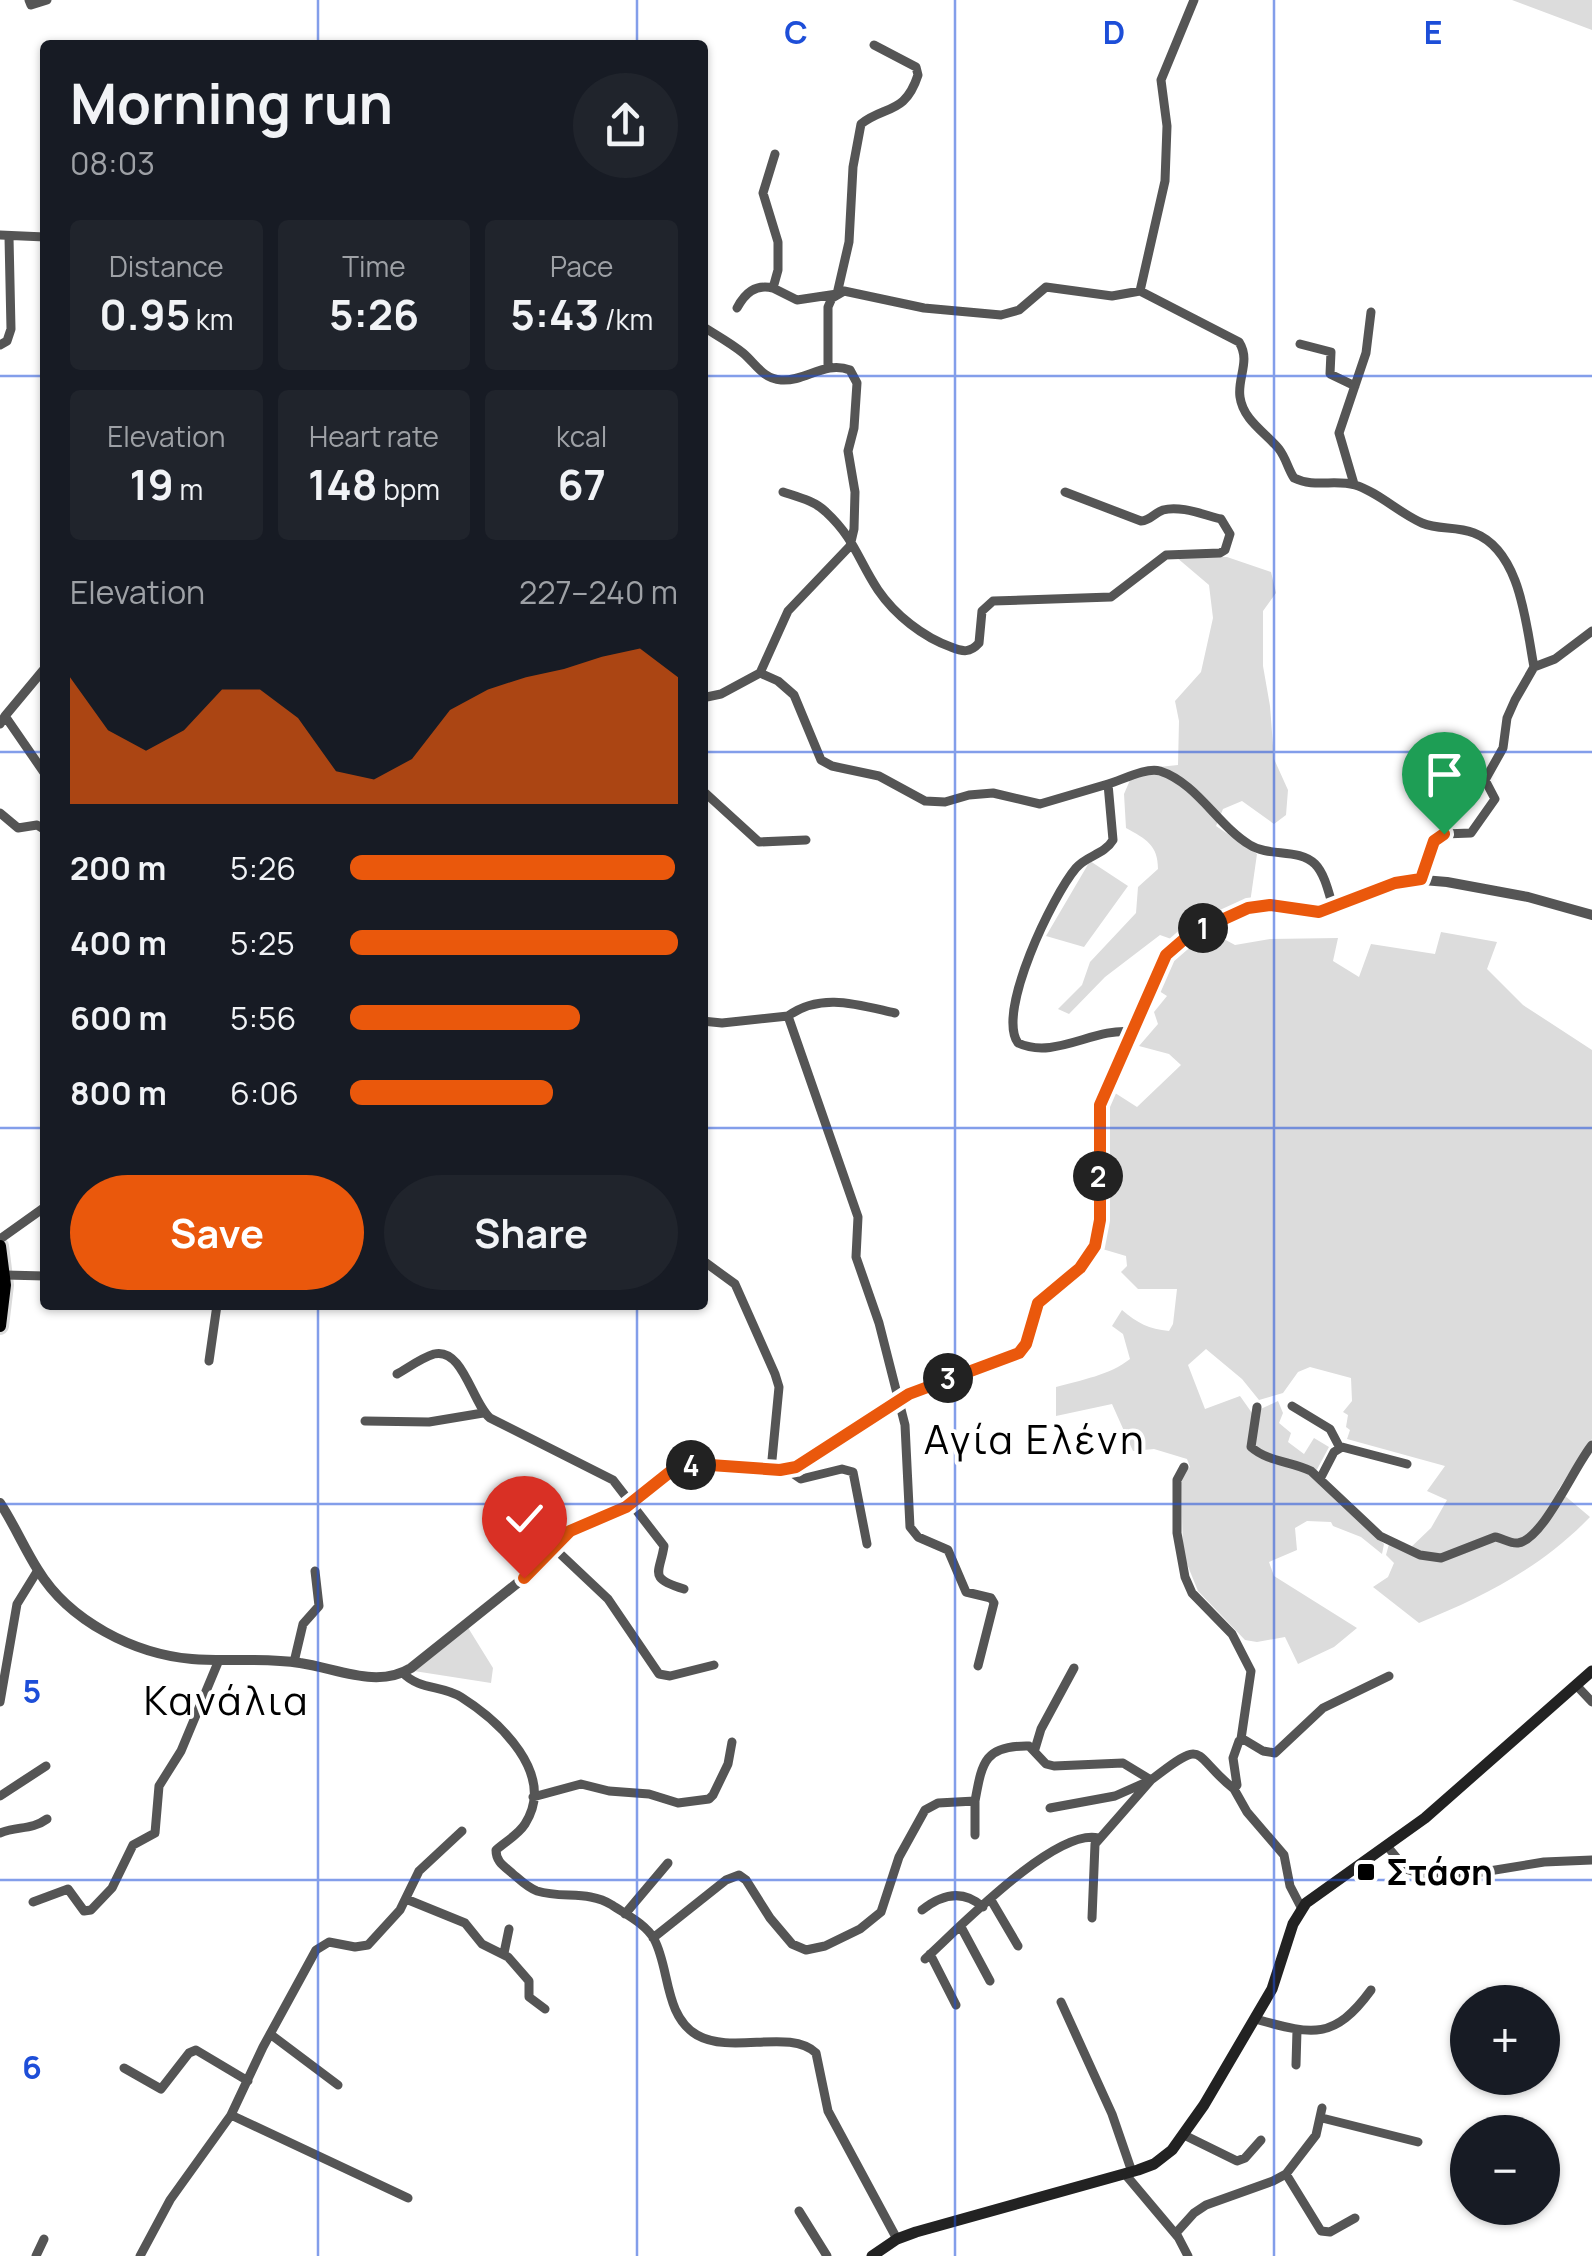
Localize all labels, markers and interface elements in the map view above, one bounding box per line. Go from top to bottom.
text: C [784,10,808,54]
text: D [1103,10,1125,54]
text: E [1424,10,1442,54]
text: Morning run [70,65,393,141]
button: share [573,73,678,178]
text: 08:03 [70,141,155,185]
text: Distance [109,247,224,285]
text: Time [342,247,406,285]
text: Pace [550,247,613,285]
text: 0.95 [99,285,190,343]
text: 5:26 [329,285,419,343]
text: 5:43 [510,285,599,343]
text: km [190,300,234,338]
text: /km [599,300,653,338]
text: Elevation [107,417,225,455]
text: Heart rate [309,417,439,455]
text: kcal [556,417,607,455]
text: 19 [129,455,174,513]
text: 148 [308,455,378,513]
text: 67 [557,455,606,513]
text: m [174,470,203,508]
text: bpm [378,470,440,508]
text: Elevation [70,570,205,614]
text: 227–240 m [519,570,678,614]
pin [1402,732,1487,835]
icon: arrive [1417,747,1472,802]
text: 200 m [70,846,166,890]
text: 5:26 [230,846,296,890]
pin: 1 [1178,903,1228,953]
text: 1 [1197,909,1209,947]
text: 400 m [70,921,167,965]
text: 5:25 [230,921,295,965]
text: 600 m [70,996,167,1040]
text: 5:56 [230,996,296,1040]
text: 800 m [70,1071,167,1115]
text: 6:06 [230,1071,299,1115]
pin: 2 [1073,1151,1123,1201]
text: 2 [1090,1157,1106,1195]
button: Save [70,1175,364,1290]
button: Share [384,1175,678,1290]
pin: 3 [923,1353,973,1403]
text: 3 [940,1359,956,1397]
district label: Αγία Ελένη [924,1411,1146,1466]
pin: 4 [666,1440,716,1490]
text: 4 [682,1446,700,1484]
pin [482,1476,567,1579]
icon: check [497,1491,552,1546]
text: 5 [23,1669,41,1713]
district label: Κανάλια [144,1672,310,1727]
place label: Στάση [1386,1848,1493,1896]
marker: Στάση [1355,1861,1377,1883]
map controls [1450,1985,1560,2225]
button: + [1450,1985,1560,2095]
text: 6 [22,2045,42,2089]
button: − [1450,2115,1560,2225]

